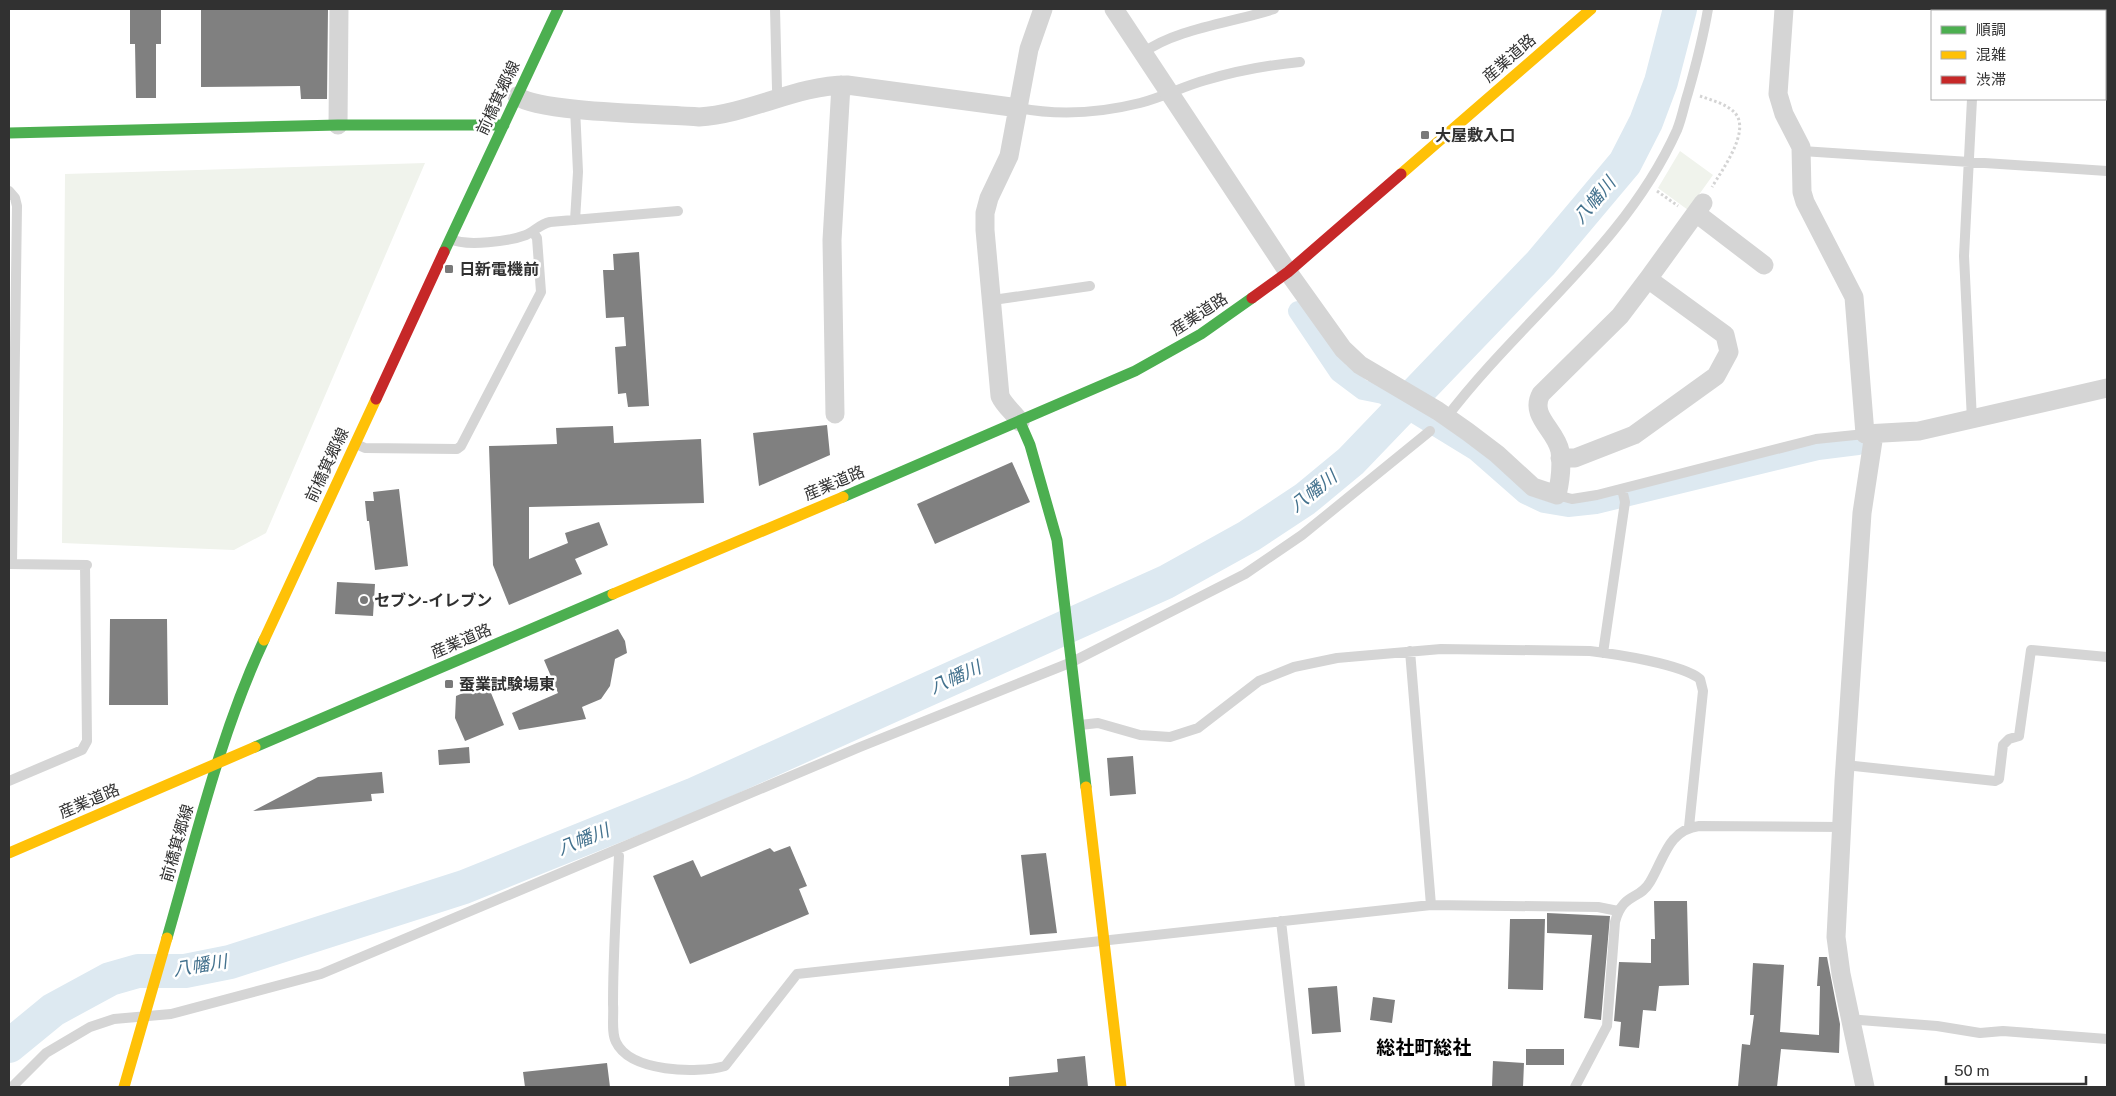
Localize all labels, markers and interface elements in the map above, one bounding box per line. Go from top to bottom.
legend [1931,10,2106,100]
text: 順調 [1976,21,2006,38]
street label: 産業道路 [1479,30,1539,86]
text: 混雑 [1976,46,2006,63]
street label: 前橋箕郷線 [472,58,524,138]
text: 渋滞 [1976,71,2006,88]
place label: 大屋敷入口 [1435,126,1515,145]
marker: 大屋敷入口 [1419,129,1431,141]
water label: 八幡川 [1569,171,1621,227]
place label: 日新電機前 [459,260,539,279]
marker: 日新電機前 [443,263,455,275]
street label: 産業道路 [1167,289,1231,339]
street label: 前橋箕郷線 [301,425,353,505]
street label: 産業道路 [801,462,867,504]
water label: 八幡川 [1285,465,1342,516]
place label: セブン-イレブン [374,591,492,610]
marker: セブン-イレブン [358,594,370,606]
street label: 産業道路 [428,620,494,662]
water label: 八幡川 [926,656,986,698]
place label: 蚕業試験場東 [459,675,555,694]
marker: 蚕業試験場東 [443,678,455,690]
street label: 産業道路 [56,780,122,822]
street label: 前橋箕郷線 [157,802,197,884]
water label: 八幡川 [554,818,614,859]
water label: 八幡川 [172,950,230,980]
district label: 総社町総社 [1376,1036,1472,1058]
scale bar [1946,1054,2086,1086]
text: 50 m [1954,1062,1989,1079]

